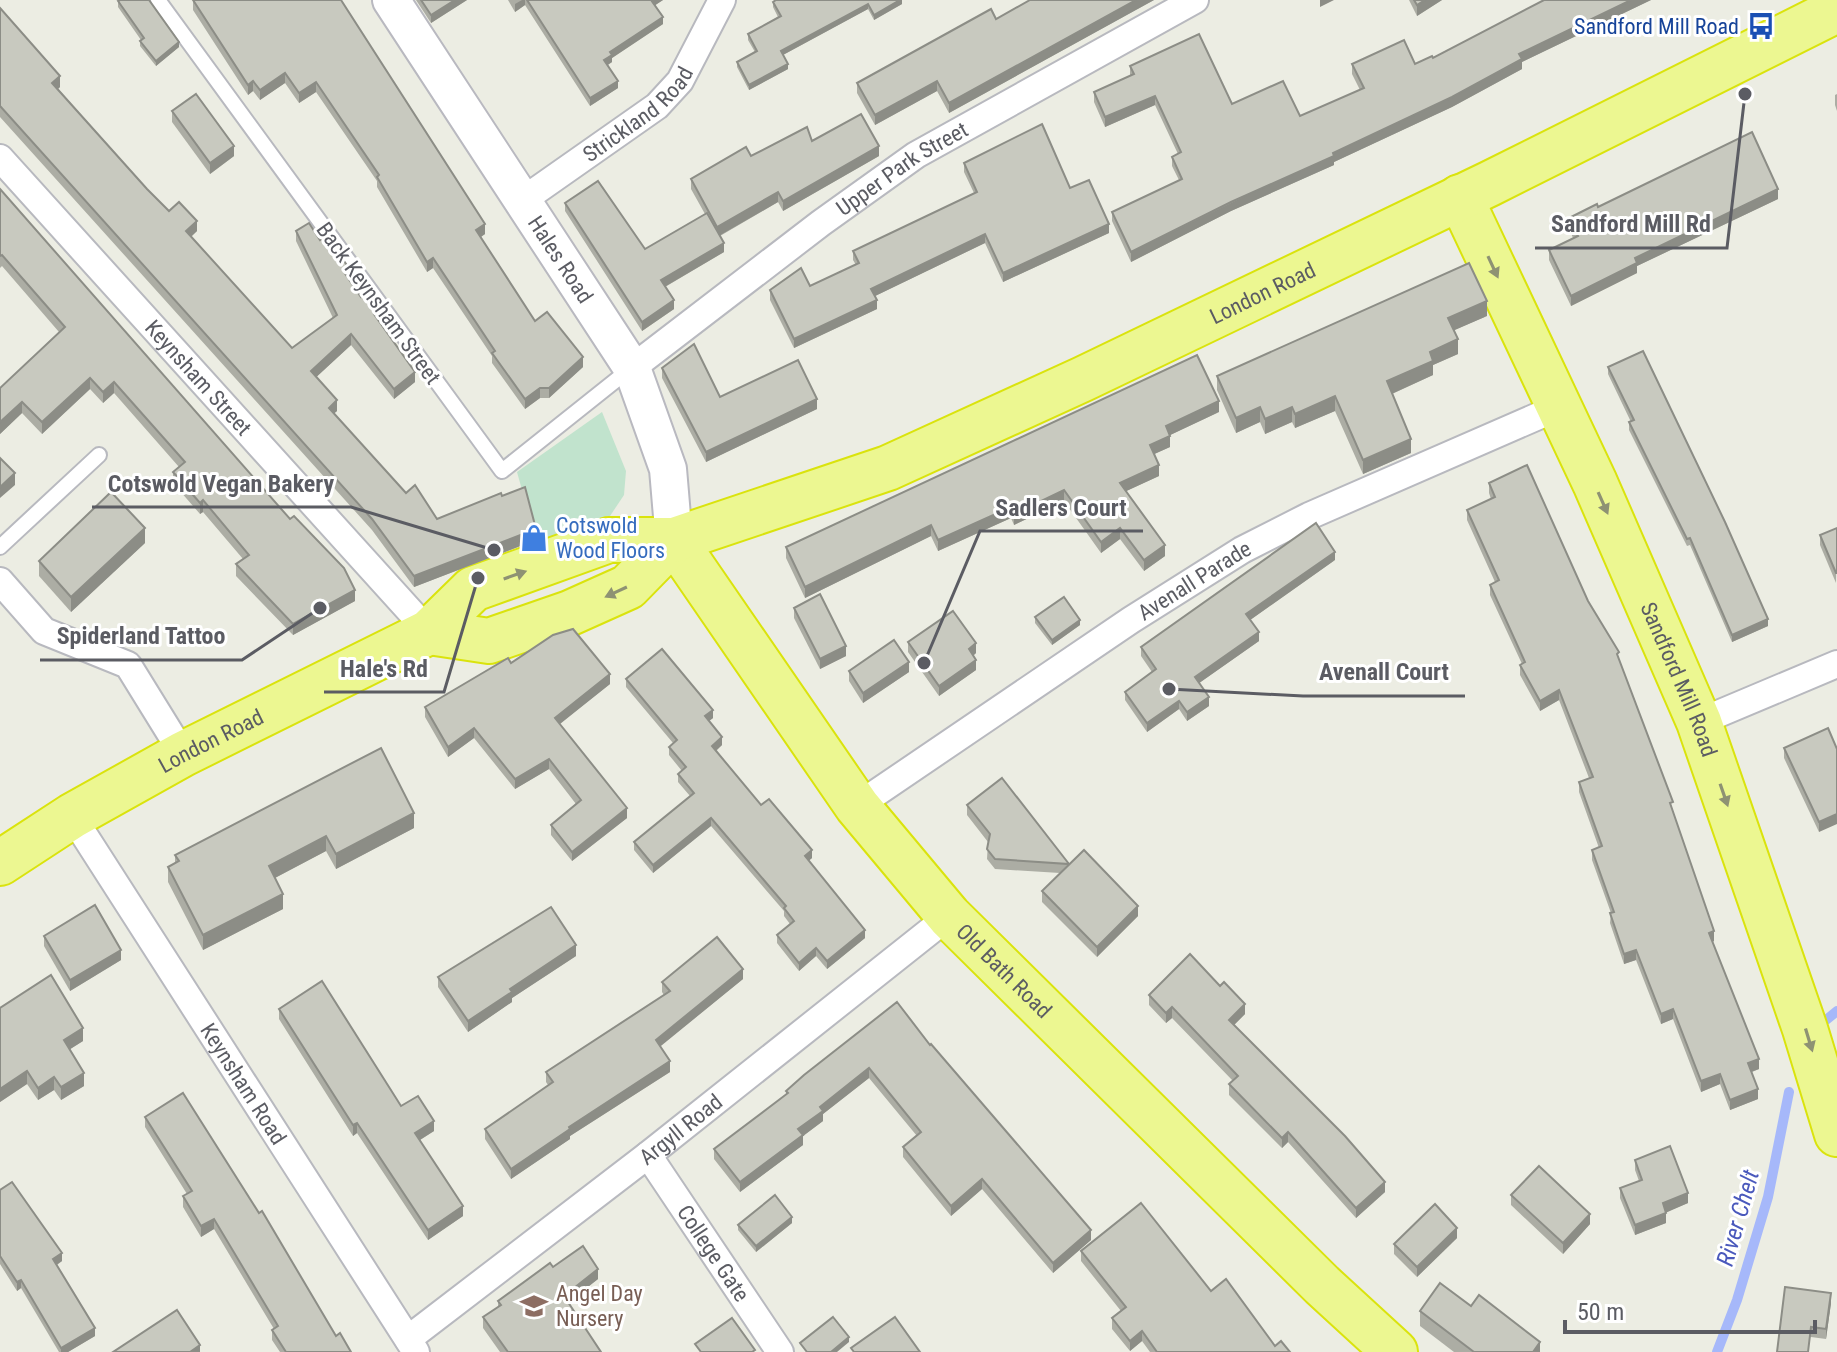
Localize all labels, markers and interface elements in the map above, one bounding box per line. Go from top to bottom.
bus stop icon: Sandford Mill Road [1746,11,1776,41]
place label: Sandford Mill Road [1574,14,1739,39]
street label: Strickland Road [578,63,698,167]
street label: Upper Park Street [832,117,972,221]
callout: Sandford Mill Rd [1535,200,1727,248]
text: Sandford Mill Rd [1551,210,1711,238]
street label: Hales Road [523,211,598,308]
street label: Back Keynsham Street [312,218,446,389]
one-way arrow [1486,256,1500,279]
street label: London Road [1206,257,1319,329]
street label: Keynsham Street [140,315,257,440]
callout: Cotswold Vegan Bakery [92,459,351,507]
text: Cotswold Vegan Bakery [108,470,335,498]
callout: Sadlers Court [980,483,1143,531]
one-way arrow [1597,491,1610,515]
text: Sadlers Court [995,494,1127,522]
place label: Cotswold Wood Floors [556,513,665,563]
shop icon: Cotswold Wood Floors [519,523,549,553]
street label: Avenall Parade [1133,536,1255,625]
one-way arrow [503,568,527,580]
one-way arrow [604,585,628,599]
street label: Sandford Mill Road [1635,598,1722,760]
callout: Spiderland Tattoo [40,612,242,660]
text: Spiderland Tattoo [57,622,225,650]
callout: Hale's Rd [324,644,444,692]
callout: Avenall Court [1303,648,1465,696]
text: Hale's Rd [340,655,428,683]
text: Avenall Court [1319,658,1449,686]
street label: London Road [154,704,268,778]
one-way arrow [1718,783,1731,807]
street label: Old Bath Road [951,919,1057,1023]
street label: Keynsham Road [195,1019,291,1149]
one-way arrow [1803,1029,1816,1053]
street label: Argyll Road [635,1089,727,1170]
water label: River Chelt [1711,1167,1765,1269]
street label: College Gate [672,1200,754,1306]
place label: Angel Day Nursery [556,1281,643,1331]
scale bar [1565,1284,1815,1334]
school or university icon: Angel Day Nursery [519,1291,549,1321]
text: 50 m [1577,1298,1624,1326]

